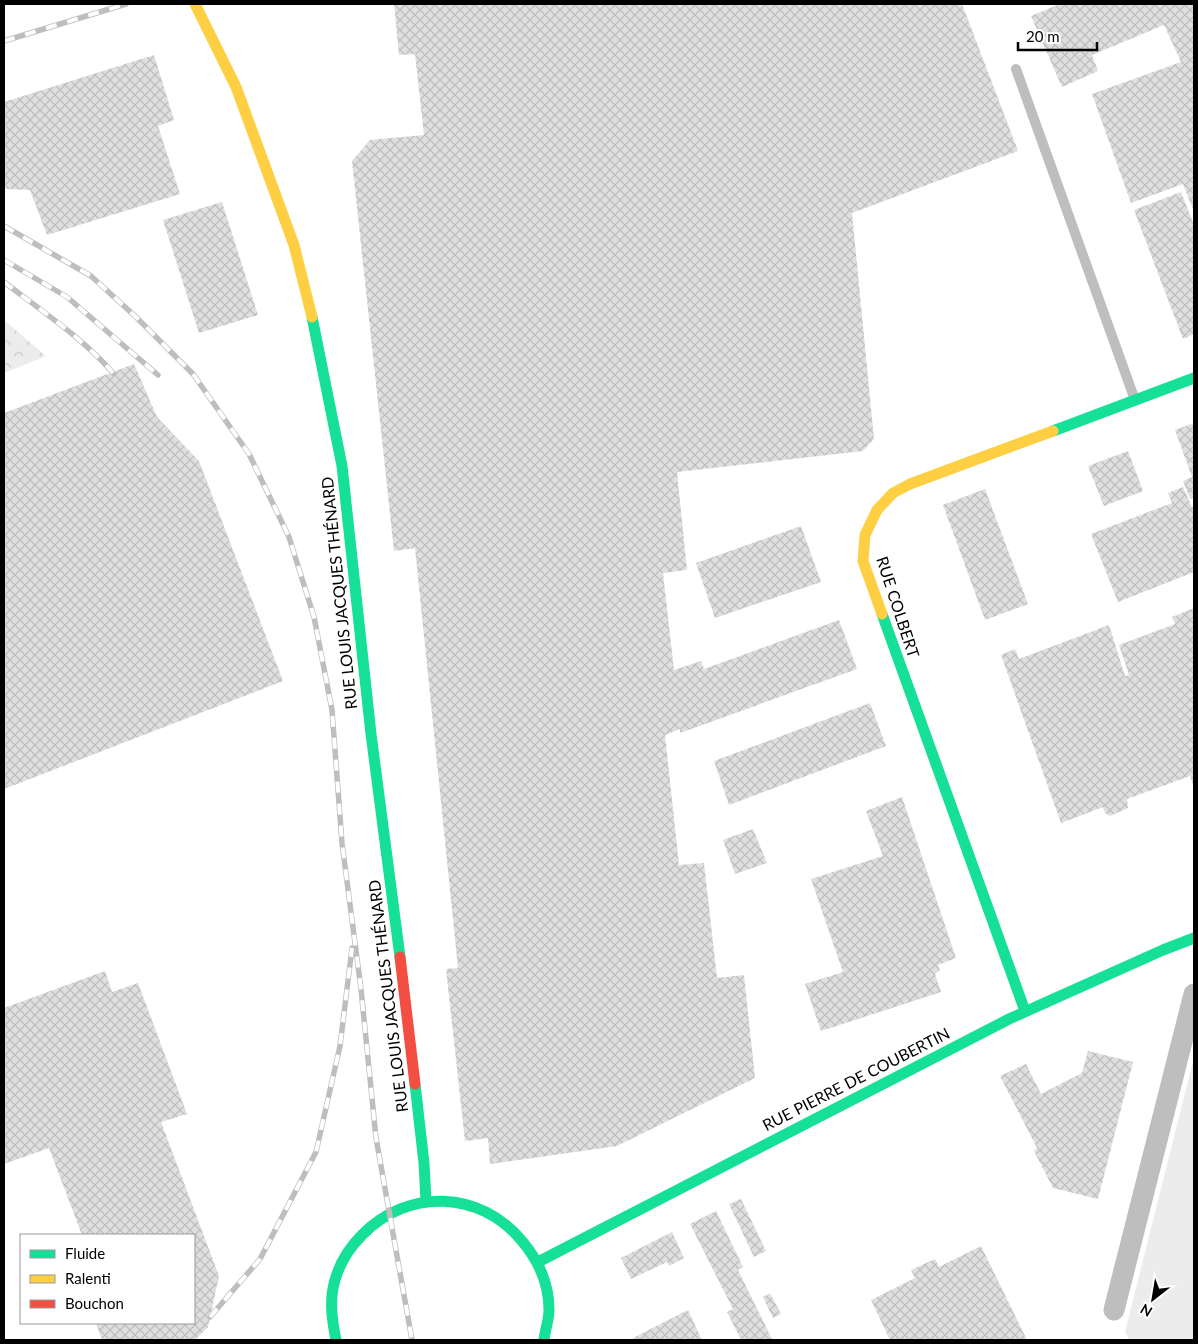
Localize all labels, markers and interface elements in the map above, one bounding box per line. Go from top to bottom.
scale bar [1018,20,1097,52]
text: 20 m [1026,27,1060,45]
street label: RUE LOUIS JACQUES THÉNARD [317,476,360,710]
street label: RUE COLBERT [873,554,924,660]
street label: RUE LOUIS JACQUES THÉNARD [364,879,411,1113]
street label: RUE PIERRE DE COUBERTIN [759,1023,953,1134]
legend [20,1234,195,1324]
text: Fluide [65,1244,105,1262]
text: Ralenti [65,1269,111,1287]
north arrow [1128,1274,1178,1324]
text: Bouchon [65,1294,124,1312]
text: N [1137,1301,1155,1321]

